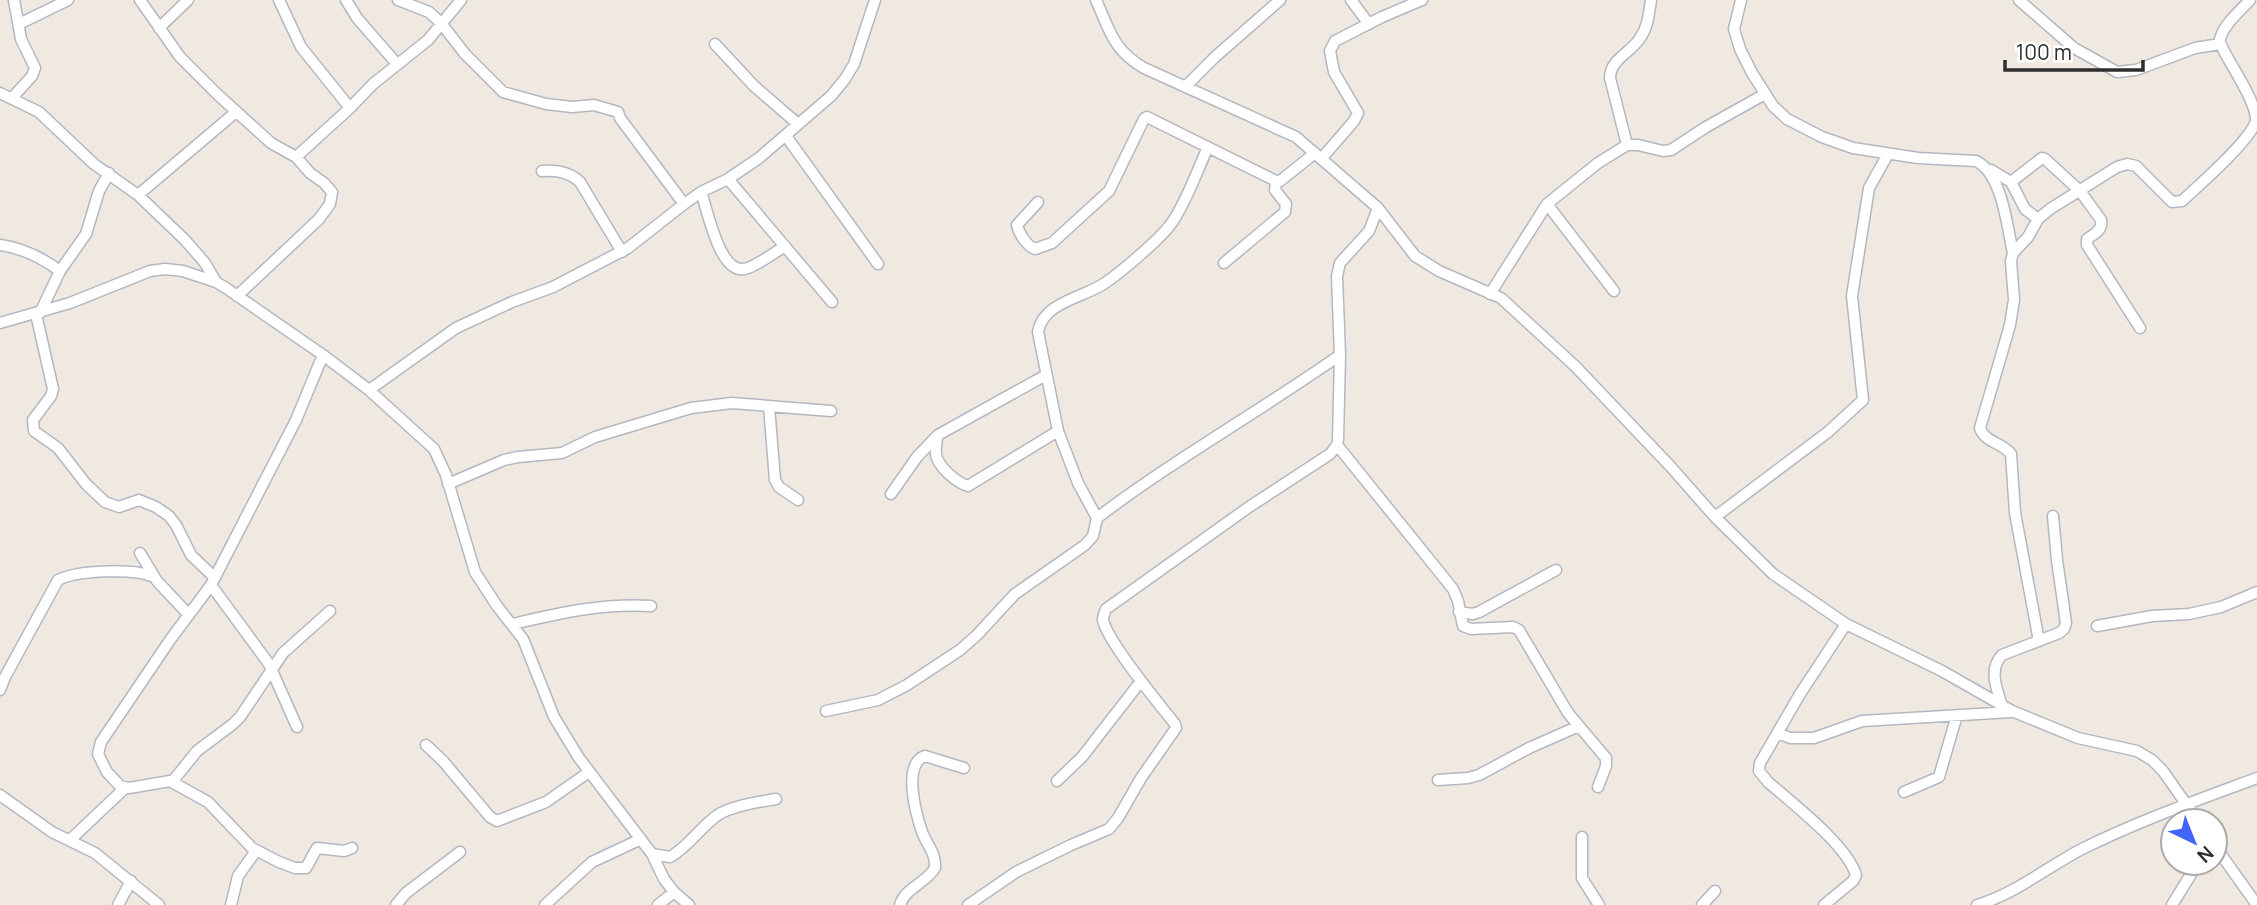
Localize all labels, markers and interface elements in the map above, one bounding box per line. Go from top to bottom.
scale bar [2005,28,2143,72]
text: 100 m [2016,38,2072,66]
north arrow [2159,807,2229,877]
text: N [2192,840,2219,869]

